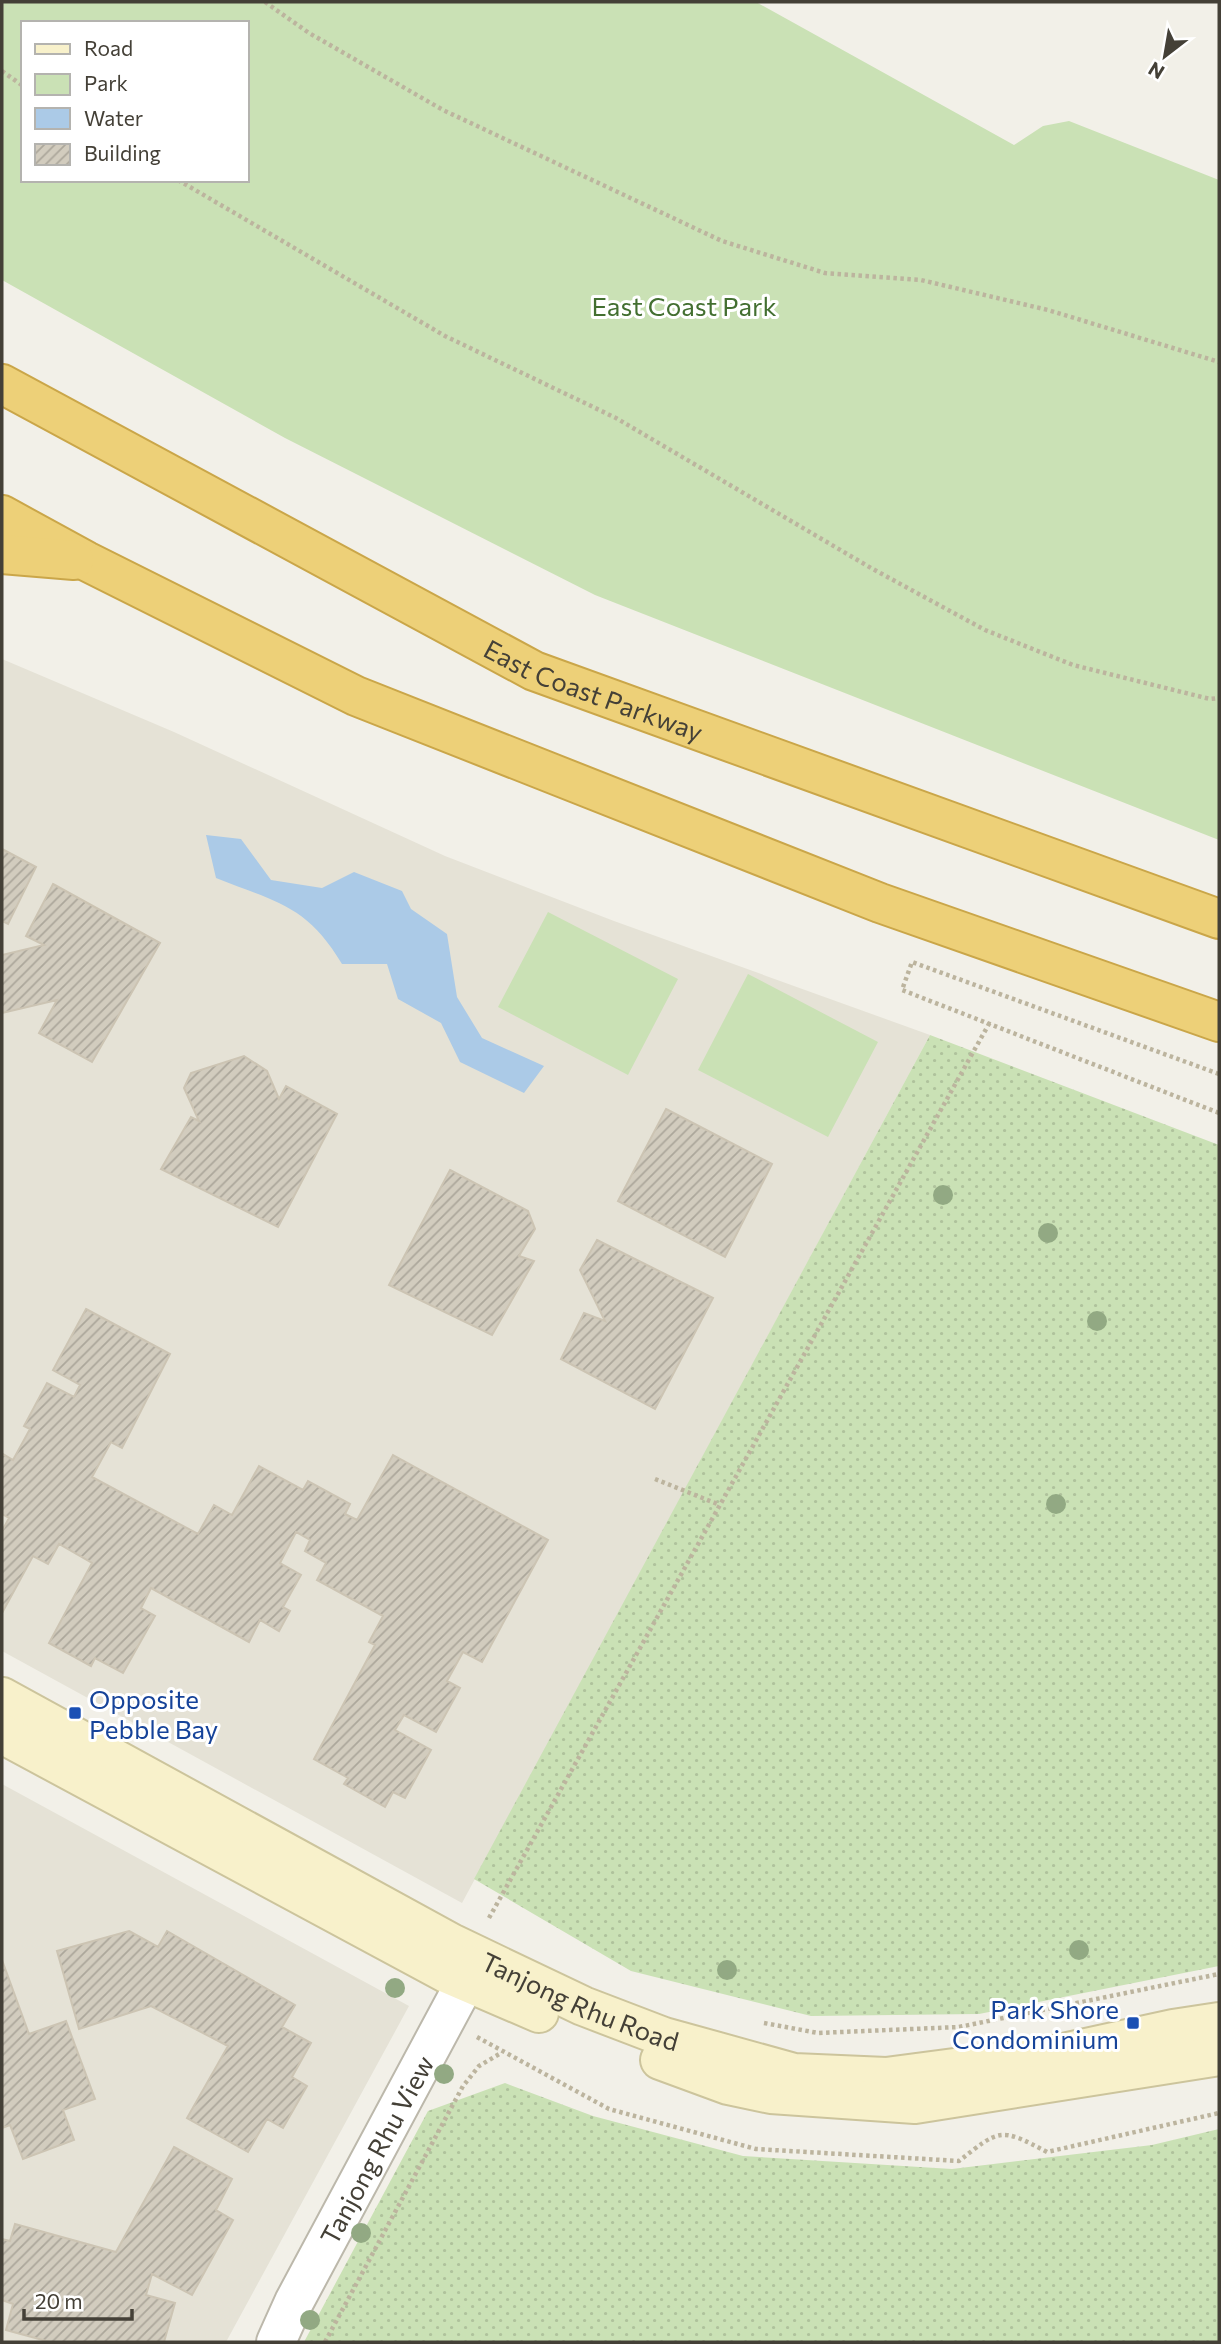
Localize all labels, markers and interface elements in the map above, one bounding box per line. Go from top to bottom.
legend [21,21,248,182]
north arrow [1130,21,1200,91]
text: Road [84,35,133,60]
text: N [1144,57,1168,85]
text: Park [84,70,128,95]
text: Water [84,105,143,130]
text: Building [84,140,161,165]
park label: East Coast Park [591,290,777,321]
street label: East Coast Parkway [479,632,707,746]
place label: Opposite Pebble Bay [89,1683,218,1744]
marker: Opposite Pebble Bay [67,1705,83,1721]
street label: Tanjong Rhu Road [477,1945,682,2056]
place label: Park Shore Condominium [952,1993,1119,2054]
marker: Park Shore Condominium [1125,2015,1141,2031]
street label: Tanjong Rhu View [313,2050,439,2249]
scale bar [24,2278,133,2322]
text: 20 m [35,2288,83,2313]

